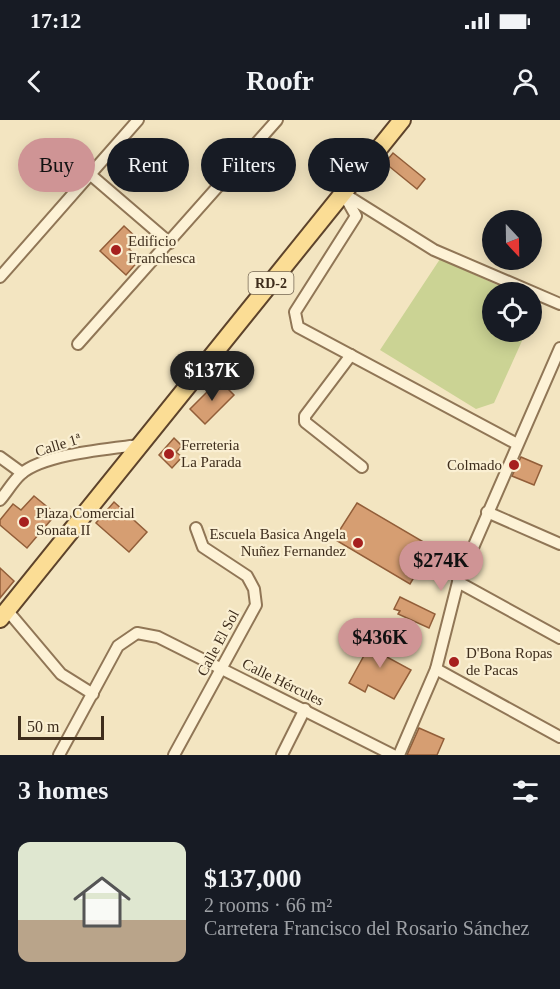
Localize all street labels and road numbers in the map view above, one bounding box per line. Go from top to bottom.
road number: RD-2 [248,272,294,294]
street label: Calle 1ª [33,430,84,460]
street label: Calle El Sol [194,607,242,679]
street label: Calle Hércules [240,655,327,709]

